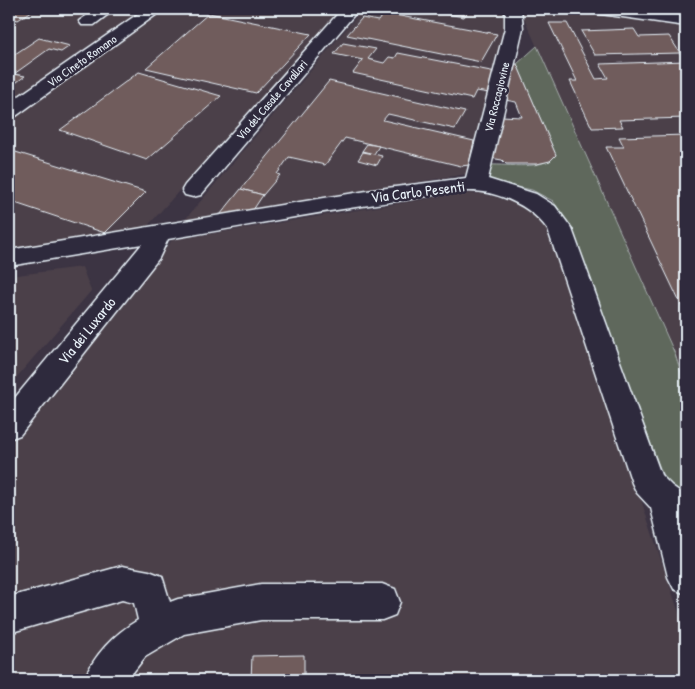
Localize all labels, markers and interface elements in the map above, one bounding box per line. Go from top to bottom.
street label: Via Cineto Romano [43,30,120,91]
street label: Via del Casale Cavallari [232,56,311,144]
street label: Via Roccagiovine [480,60,513,134]
street label: Via Carlo Pesenti [370,175,466,208]
street label: Via dei Luxardo [53,292,120,369]

